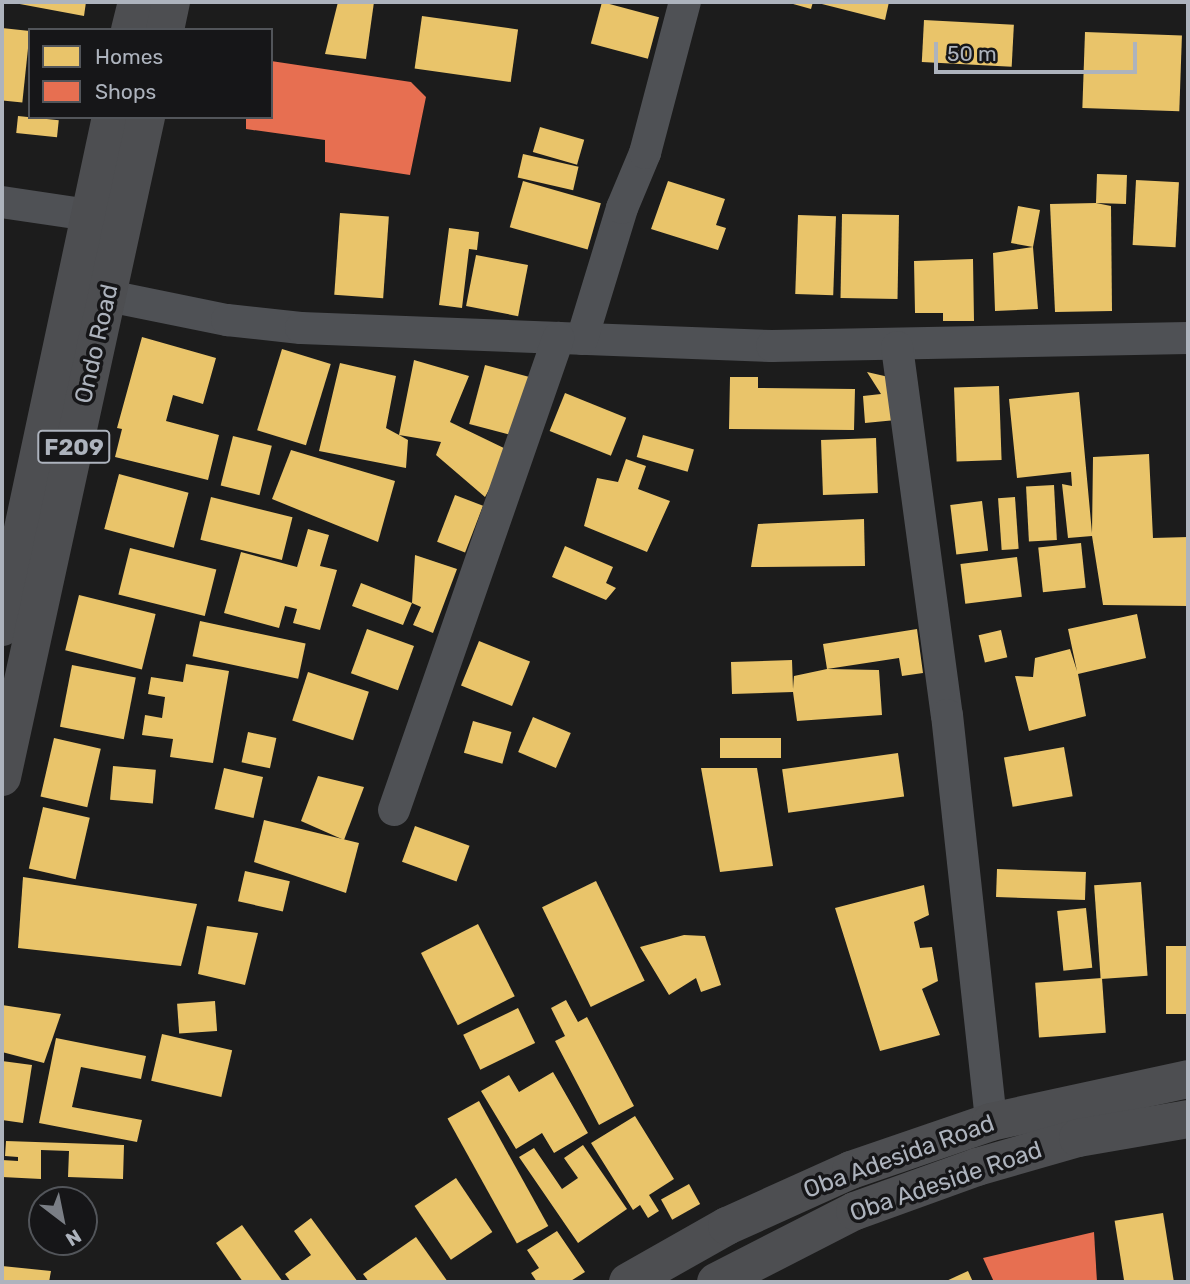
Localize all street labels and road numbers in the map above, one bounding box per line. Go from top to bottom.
street label: Ondo Road [69,282,125,406]
road number: F209 [37,428,111,466]
street label: Oba Adesida Road [799,1109,999,1205]
street label: Oba Adeside Road [846,1136,1046,1228]

